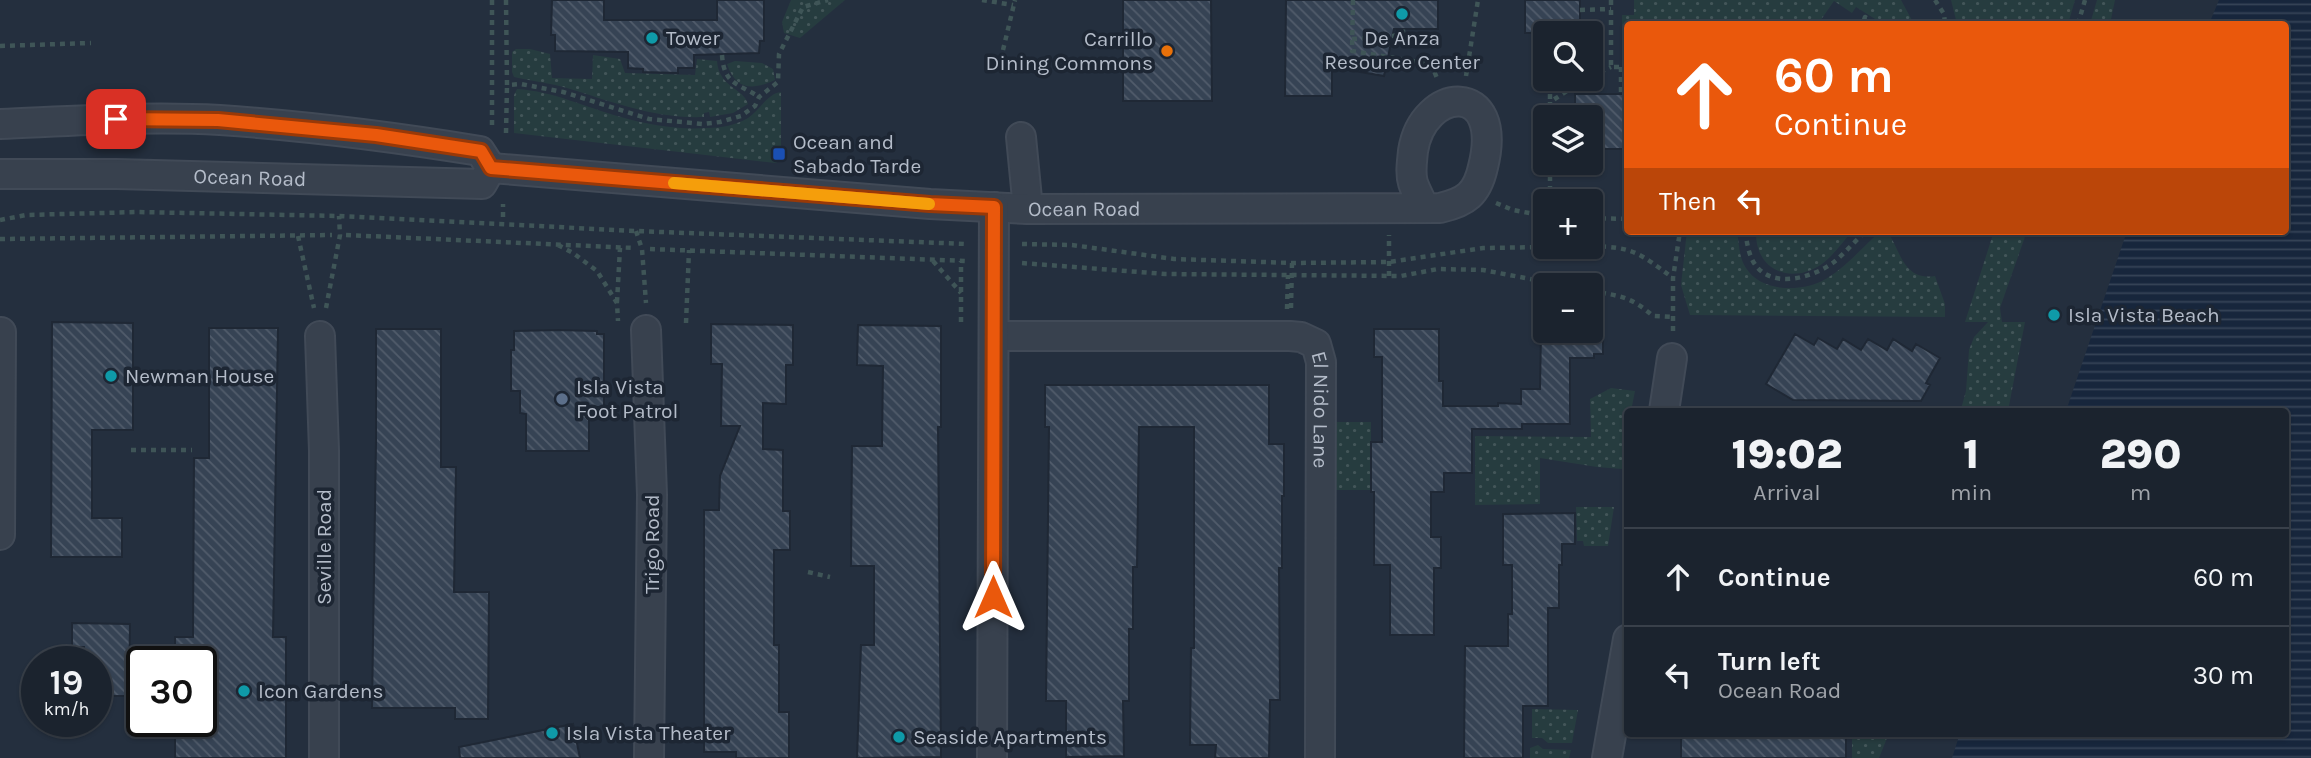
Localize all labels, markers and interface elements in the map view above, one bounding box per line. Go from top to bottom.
marker: De Anza Resource Center [1394,6,1410,22]
map controls [1533,21,1603,343]
button: search [1533,21,1603,91]
place label: Tower [666,26,720,50]
place label: De Anza Resource Center [1324,26,1480,74]
place label: Carrillo Dining Commons [986,27,1153,75]
marker: Tower [644,30,660,46]
marker: Carrillo Dining Commons [1159,43,1175,59]
text: 60 m [1774,47,1894,104]
icon: ahead [1659,49,1750,140]
pin [86,89,146,149]
icon: arrive [97,100,135,138]
button: layers [1533,105,1603,175]
text: Continue [1774,106,1907,143]
place label: Ocean and Sabado Tarde [793,130,921,178]
marker: Ocean and Sabado Tarde [771,146,787,162]
street label: Ocean Road [193,164,307,191]
icon: left [1731,182,1769,220]
text: Then [1659,186,1717,217]
button: + [1533,189,1603,259]
street label: Ocean Road [1028,197,1141,221]
button: − [1533,273,1603,343]
place label: Isla Vista Beach [2068,303,2220,327]
marker: Isla Vista Beach [2046,307,2062,323]
street label: El Nido Lane [1307,348,1333,468]
place label: Newman House [125,364,274,388]
marker: Newman House [103,368,119,384]
place label: Isla Vista Foot Patrol [576,375,678,423]
marker: Isla Vista Foot Patrol [554,391,570,407]
text: 19:02 [1732,429,1842,479]
text: 1 [1963,429,1979,479]
text: 290 [2100,429,2182,479]
text: Arrival [1753,479,1821,506]
text: min [1950,479,1992,506]
text: m [2130,479,2151,506]
street label: Seville Road [312,489,336,605]
street label: Trigo Road [640,494,664,594]
icon: ahead [1659,558,1697,596]
position arrow [956,560,1030,634]
text: Continue [1718,562,1830,593]
text: 60 m [2193,562,2254,593]
speed limit sign: 30 [126,646,217,737]
text: Turn left [1718,646,1820,677]
icon: left [1659,656,1697,694]
text: 30 m [2193,660,2254,691]
text: 19 [50,662,83,703]
text: Ocean Road [1718,677,1841,704]
place label: Icon Gardens [258,679,383,703]
marker: Icon Gardens [236,683,252,699]
text: km/h [44,698,89,720]
place label: Isla Vista Theater [566,721,731,745]
marker: Isla Vista Theater [544,725,560,741]
place label: Seaside Apartments [913,725,1107,749]
marker: Seaside Apartments [891,729,907,745]

